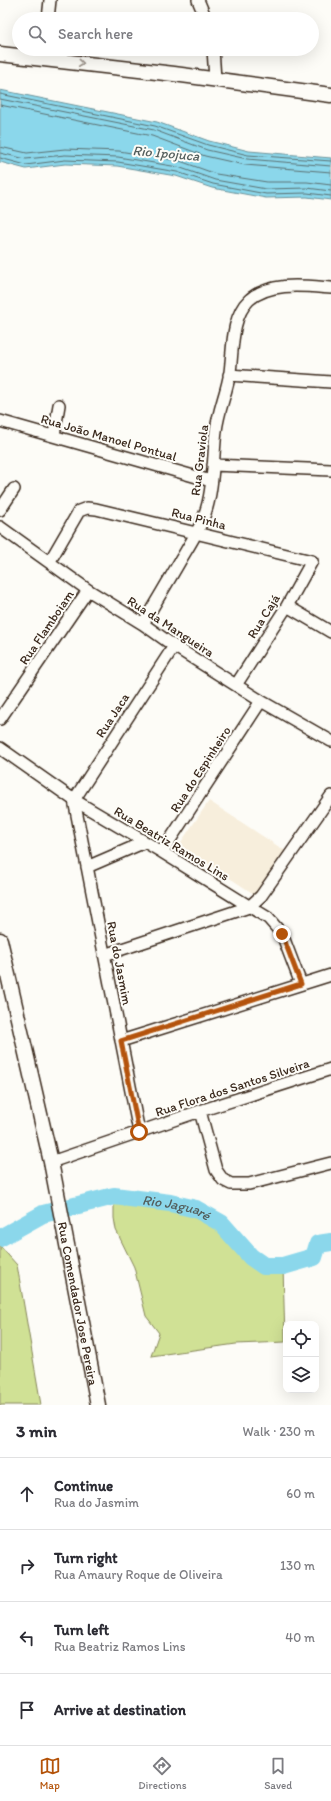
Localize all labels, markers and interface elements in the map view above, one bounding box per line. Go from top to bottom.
search box [12,12,319,56]
icon: search [26,23,48,45]
text: Search here [58,25,133,43]
one-way arrow [77,58,84,67]
water label: Rio Ipojuca [132,142,201,165]
street label: Rua João Manoel Pontual [39,411,179,464]
street label: Rua Graviola [188,423,211,497]
street label: Rua Pinha [170,504,228,533]
street label: Rua Flamboiam [16,587,77,667]
street label: Rua Cajá [244,591,283,641]
street label: Rua da Mangueira [125,593,217,660]
street label: Rua Jaca [93,690,132,740]
street label: Rua do Espinheiro [167,723,234,815]
street label: Rua Beatriz Ramos Lins [112,803,232,884]
street label: Rua do Jasmim [104,920,135,1006]
route end [273,925,291,943]
street label: Rua Flora dos Santos Silveira [153,1055,312,1119]
route start [130,1123,148,1141]
water label: Rio Jaguaré [141,1192,214,1225]
street label: Rua Comendador Jose Pereira [55,1221,101,1387]
map controls [283,1321,319,1393]
button: locate [283,1321,319,1357]
button: layers [283,1357,319,1393]
text: 3 min [16,1421,57,1441]
text: Walk · 230 m [243,1424,315,1439]
text: Continue [54,1477,113,1495]
icon: ahead [16,1483,38,1505]
text: 60 m [286,1486,315,1501]
text: Rua do Jasmim [54,1495,139,1510]
text: Turn right [54,1549,118,1567]
icon: right [16,1555,38,1577]
text: 130 m [280,1558,315,1573]
text: Rua Amaury Roque de Oliveira [54,1567,223,1582]
text: Turn left [54,1621,109,1639]
icon: left [16,1627,38,1649]
text: 40 m [285,1630,315,1645]
text: Rua Beatriz Ramos Lins [54,1639,186,1654]
icon: arrive [16,1699,38,1721]
text: Arrive at destination [54,1701,186,1719]
tab: Map [39,1755,61,1792]
tab: Directions [138,1755,187,1792]
tab: Saved [264,1755,292,1792]

